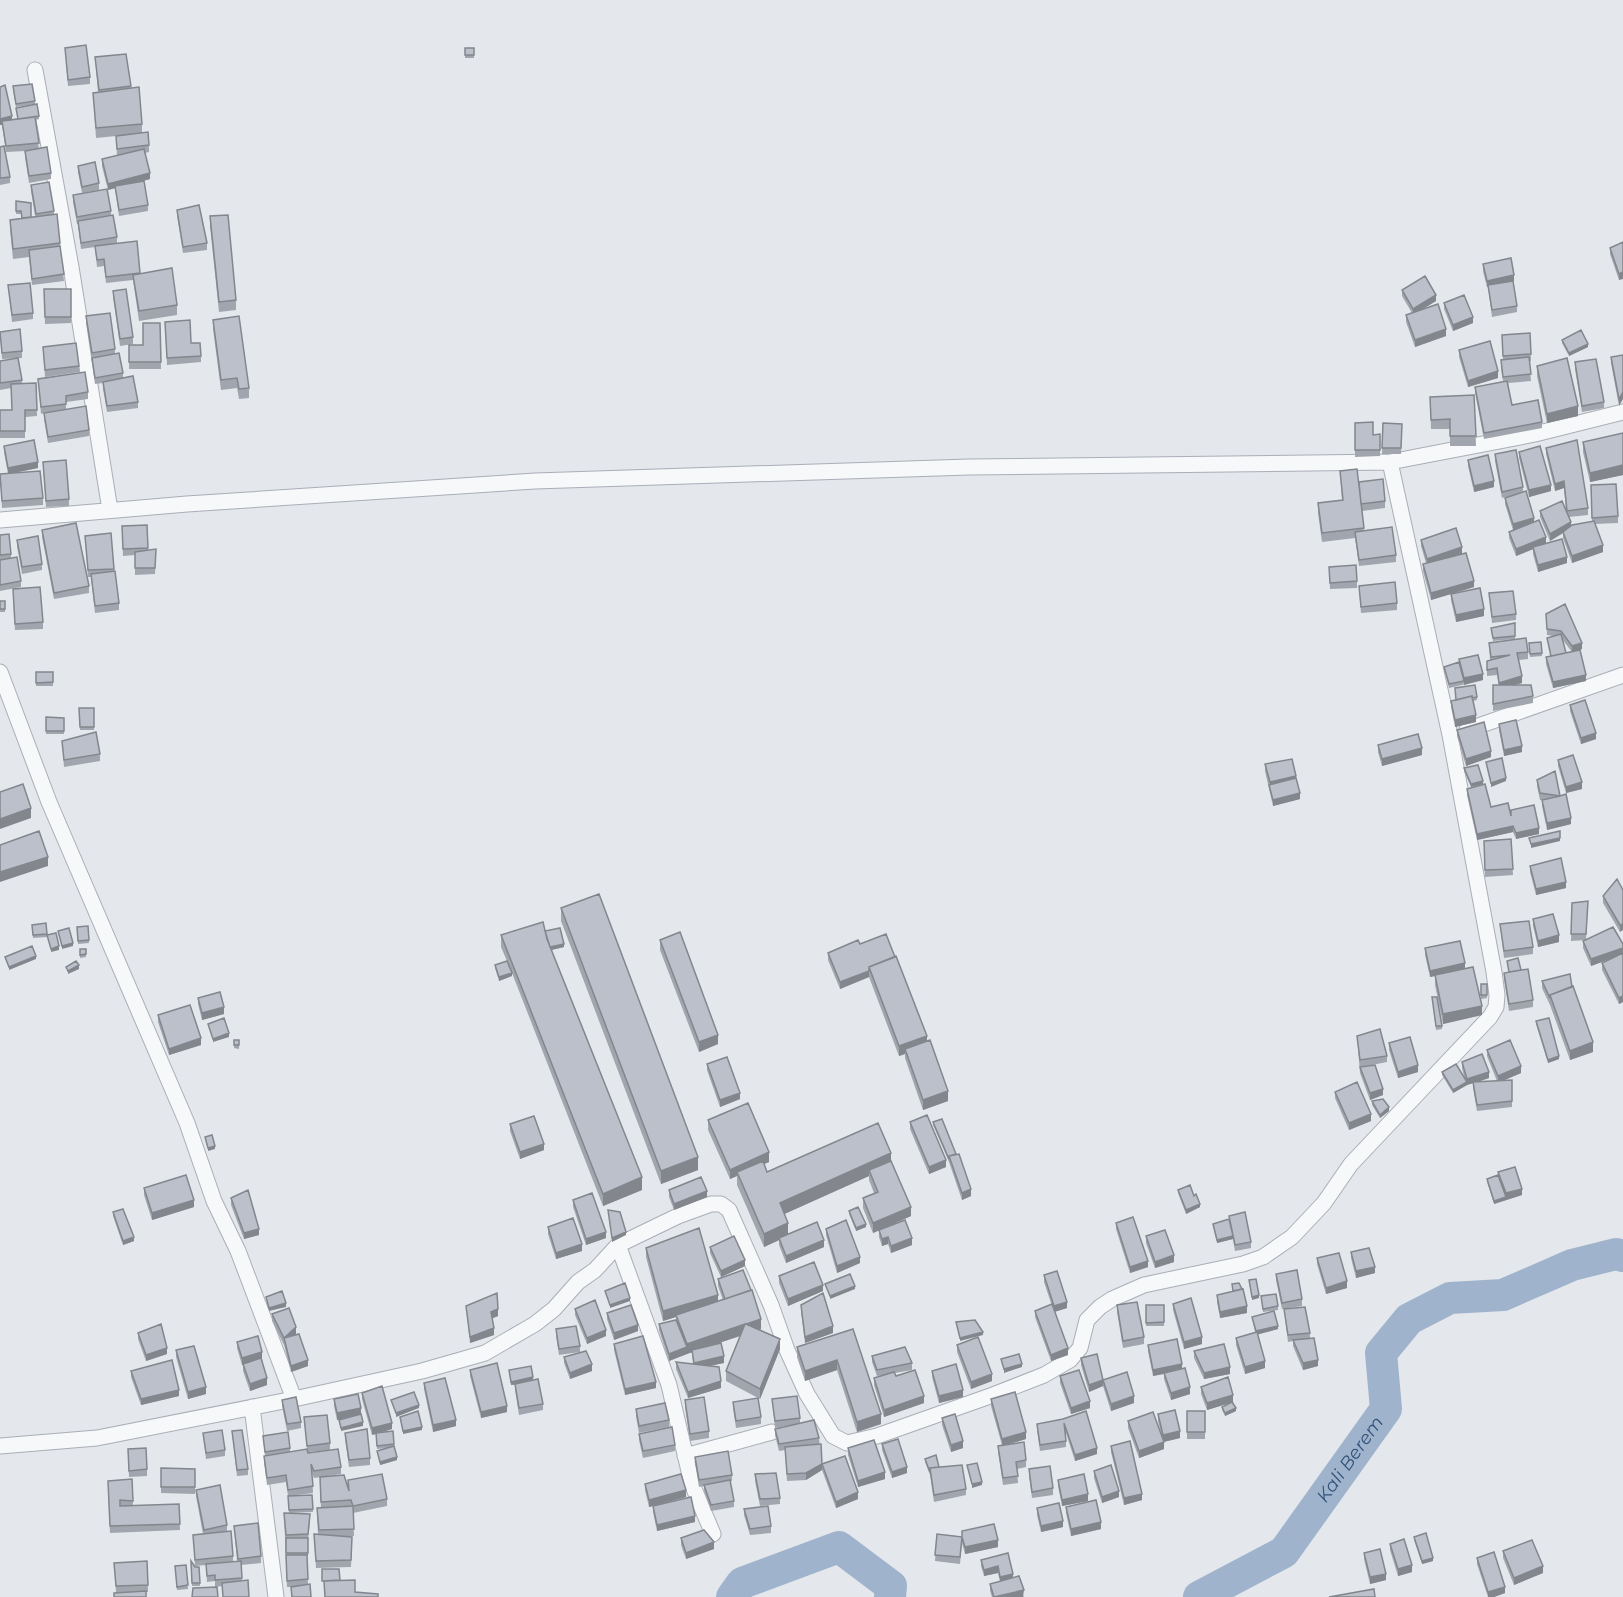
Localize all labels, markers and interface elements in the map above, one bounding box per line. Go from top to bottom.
water label: Kali Berem [1312,1412,1388,1507]

